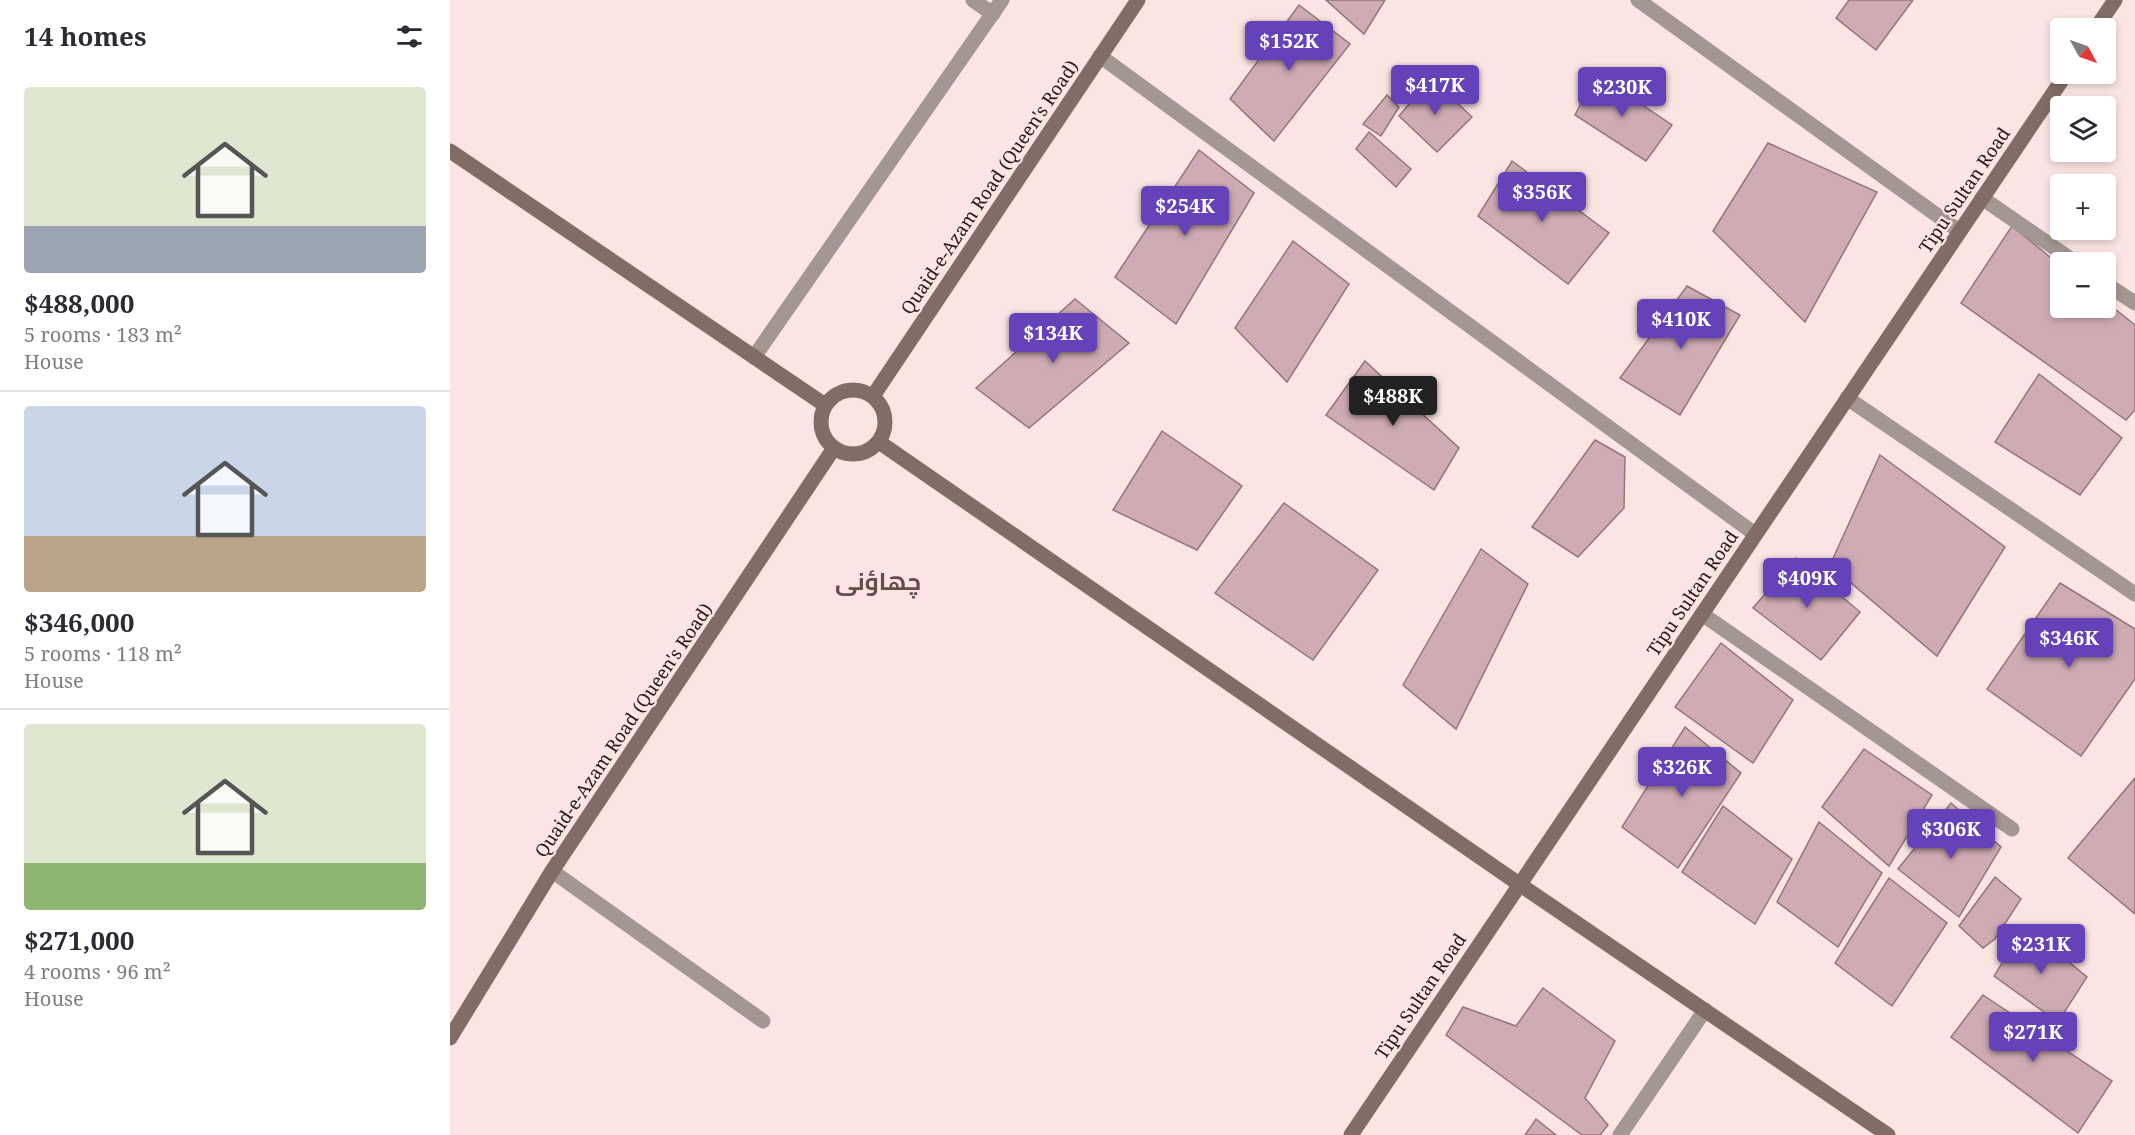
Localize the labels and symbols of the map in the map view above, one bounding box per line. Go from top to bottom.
north arrow [2050,18,2116,84]
pin: $152K [1247,21,1331,72]
street label: Quaid-e-Azam Road (Queen's Road) [895,55,1083,319]
pin: $417K [1393,65,1477,116]
pin: $230K [1580,67,1664,118]
street label: Tipu Sultan Road [1913,122,2015,258]
pin: $356K [1500,172,1584,223]
pin: $254K [1143,186,1227,237]
pin: $410K [1639,299,1723,350]
pin: $134K [1011,313,1095,364]
pin: $488K [1351,376,1435,427]
street label: Tipu Sultan Road [1641,525,1743,661]
pin: $409K [1765,558,1849,609]
district label: چھاؤنی [835,564,921,599]
street label: Quaid-e-Azam Road (Queen's Road) [529,598,717,862]
pin: $346K [2027,618,2111,669]
pin: $326K [1640,747,1724,798]
pin: $306K [1909,809,1993,860]
pin: $231K [1999,924,2083,975]
street label: Tipu Sultan Road [1369,928,1471,1064]
pin: $271K [1991,1012,2075,1063]

